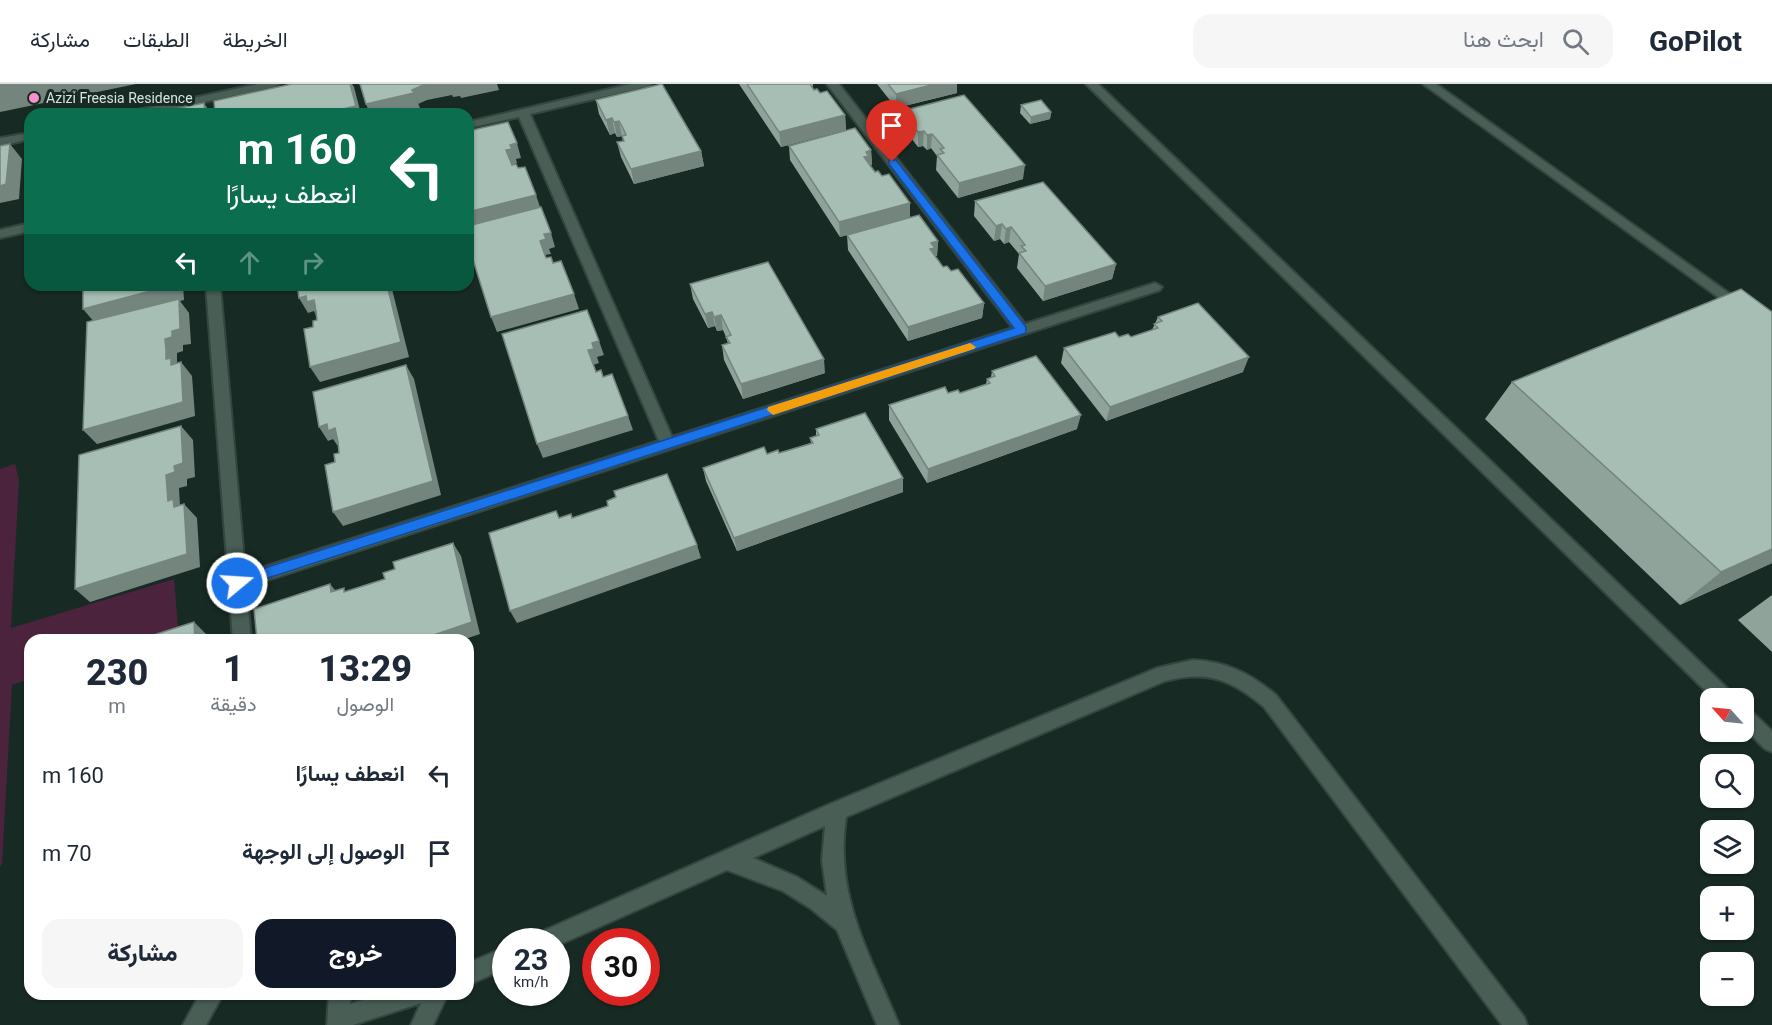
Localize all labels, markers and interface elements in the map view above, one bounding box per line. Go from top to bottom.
search box [1193,14,1613,68]
icon: search [1559,25,1592,58]
text: GoPilot [1649,25,1742,58]
text: ابحث هنا [1463,27,1544,52]
text: مشاركة [30,28,90,52]
text: الطبقات [123,28,190,52]
text: الخريطة [223,28,288,52]
place label: Azizi Freesia Residence [46,90,193,106]
marker: Azizi Freesia Residence [27,91,41,105]
pin [866,100,917,162]
icon: arrive [875,109,908,142]
text: 160 m [238,125,357,174]
icon: left [378,132,456,210]
text: انعطف يسارًا [226,178,357,210]
icon: left [170,246,203,279]
icon: ahead [233,246,266,279]
icon: right [296,246,329,279]
position arrow [205,551,269,615]
text: 1 [223,648,244,690]
text: 13:29 [319,648,412,690]
text: 230 [86,652,148,694]
north arrow [1700,688,1754,742]
map controls [1700,688,1754,1006]
text: دقيقة [210,692,257,716]
text: الوصول [336,692,394,716]
text: m [108,694,126,718]
button: search [1700,754,1754,808]
icon: left [423,759,456,792]
text: انعطف يسارًا [295,761,405,786]
text: 160 m [42,763,104,788]
button: layers [1700,820,1754,874]
icon: arrive [423,837,456,870]
text: الوصول إلى الوجهة [242,839,405,864]
text: 70 m [42,841,92,866]
button: + [1700,886,1754,940]
button: مشاركة [42,919,243,988]
button: خروج [255,919,456,988]
speed limit sign: 30 [582,928,660,1006]
text: 23 [514,942,548,977]
button: − [1700,952,1754,1006]
text: km/h [513,973,549,991]

